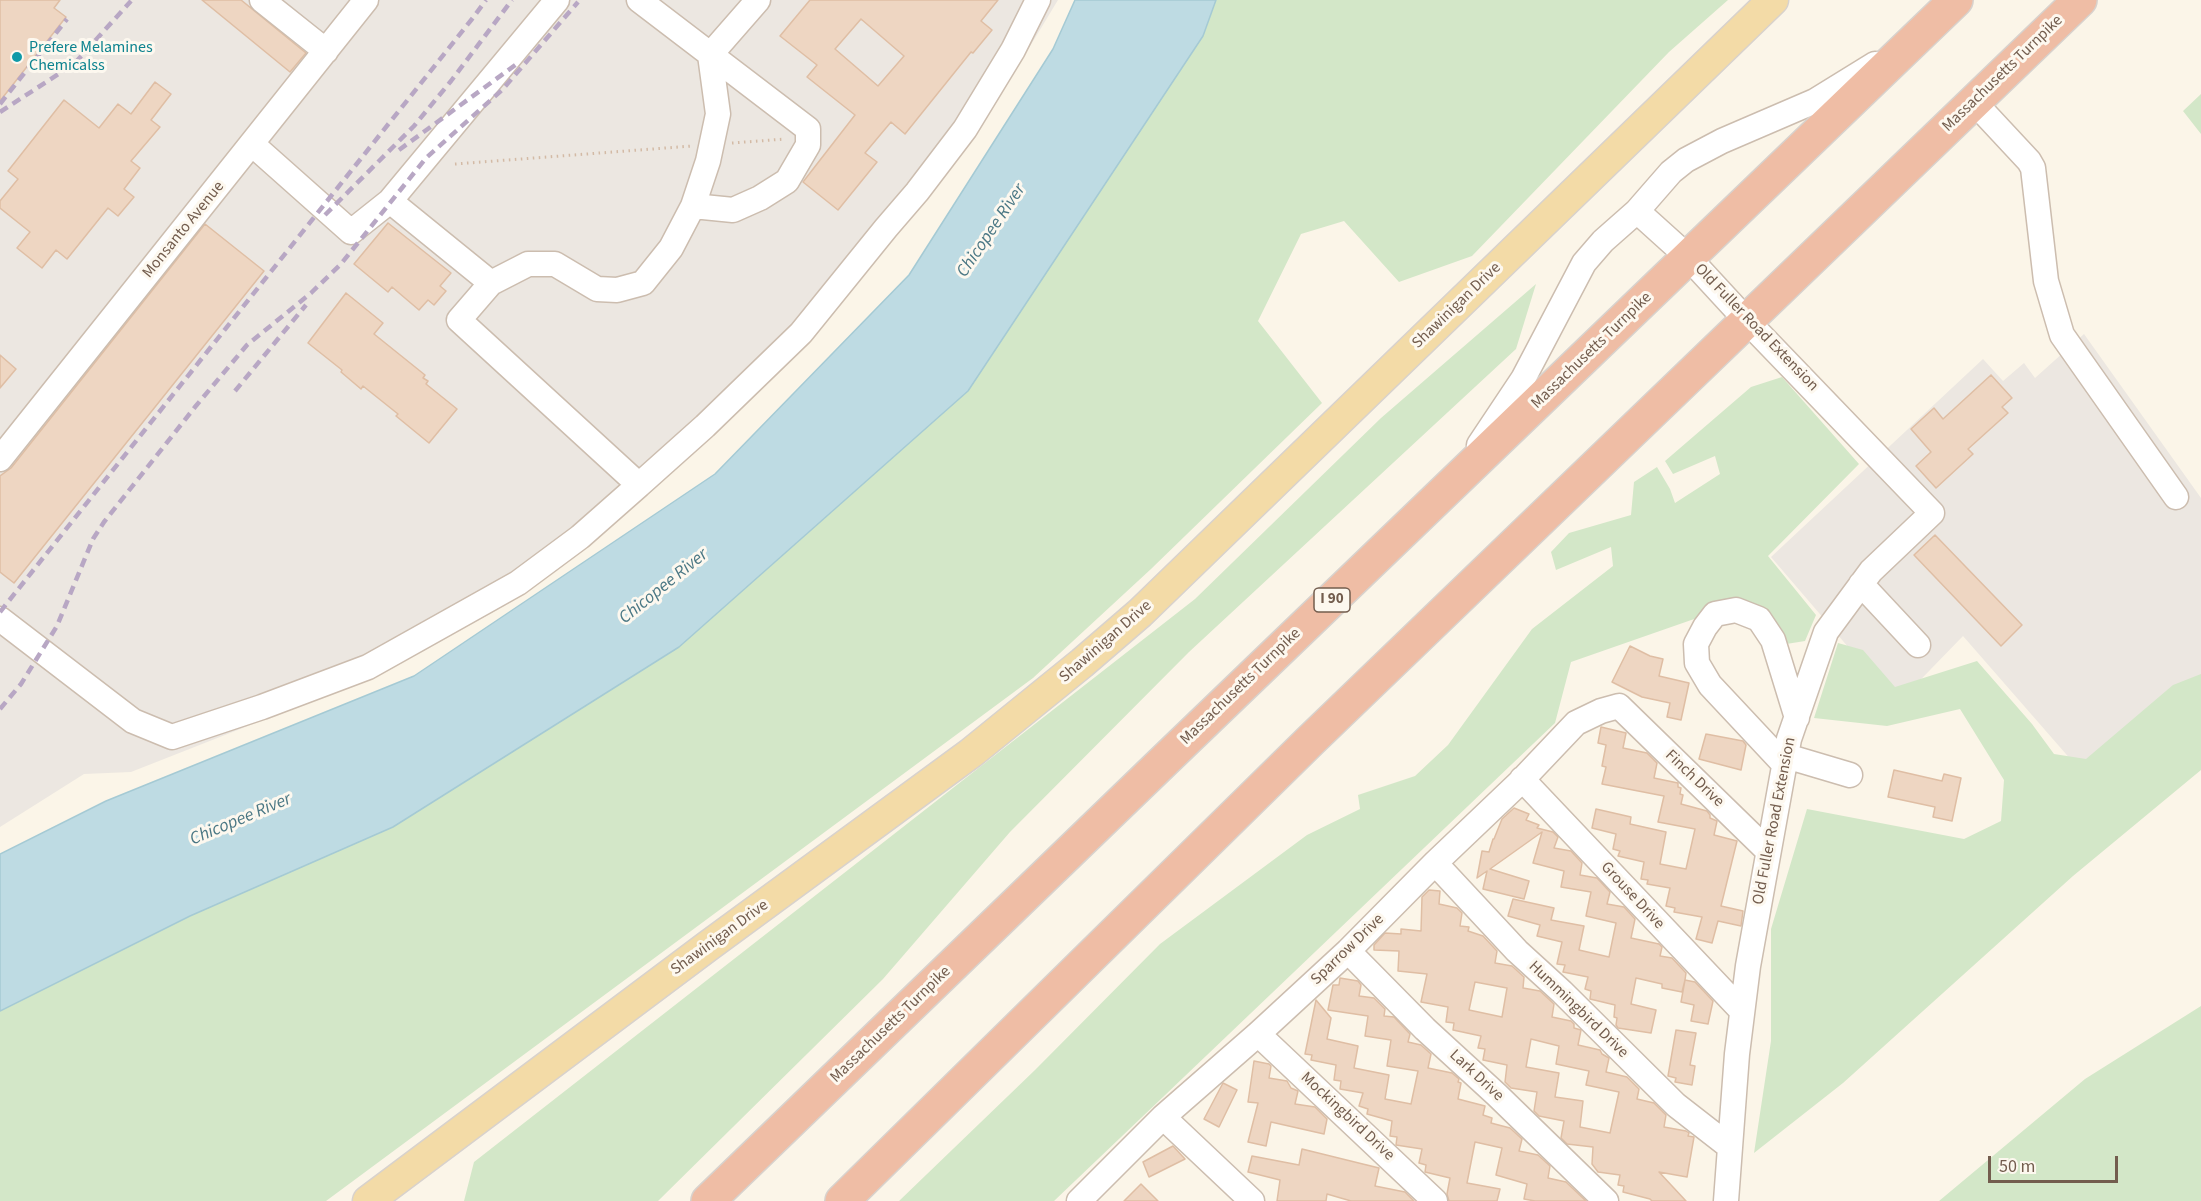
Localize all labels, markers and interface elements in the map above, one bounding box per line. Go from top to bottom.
street label: Massachusetts Turnpike [1939,12,2067,136]
place label: Prefere Melamines Chemicalss [29,38,153,76]
marker: Prefere Melamines Chemicalss [10,50,24,64]
street label: Monsanto Avenue [139,178,229,282]
water label: Chicopee River [953,180,1031,282]
street label: Shawinigan Drive [1409,259,1505,353]
street label: Old Fuller Road Extension [1690,260,1822,396]
street label: Massachusetts Turnpike [1528,289,1656,413]
water label: Chicopee River [615,545,713,629]
road number: I 90 [1314,588,1350,612]
street label: Shawinigan Drive [1056,597,1156,687]
street label: Massachusetts Turnpike [1177,625,1305,749]
street label: Old Fuller Road Extension [1749,736,1801,906]
street label: Finch Drive [1661,746,1727,812]
water label: Chicopee River [187,789,295,851]
street label: Grouse Drive [1596,858,1668,934]
street label: Shawinigan Drive [667,896,773,980]
street label: Sparrow Drive [1307,910,1389,990]
street label: Hummingbird Drive [1524,957,1632,1063]
street label: Massachusetts Turnpike [827,963,955,1087]
street label: Lark Drive [1445,1046,1507,1106]
street label: Mockingbird Drive [1296,1069,1398,1165]
scale bar [1991,1144,2122,1182]
text: 50 m [1999,1154,2035,1179]

